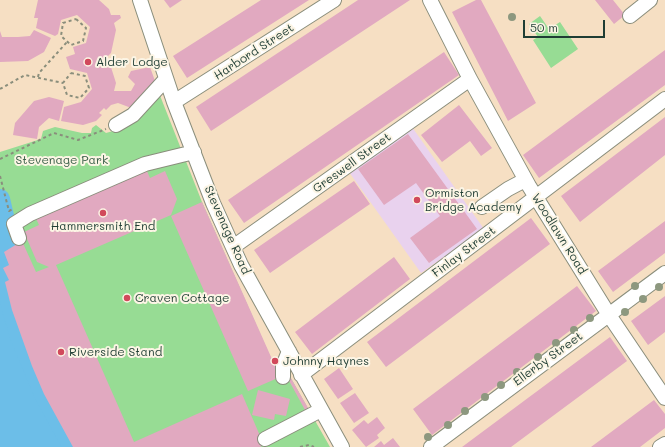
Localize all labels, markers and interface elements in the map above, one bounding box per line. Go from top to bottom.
scale bar [525,12,607,38]
text: 50 m [530,19,558,35]
street label: Harbord Street [211,21,297,83]
place label: Alder Lodge [96,55,168,69]
marker: Alder Lodge [83,57,93,67]
street label: Greswell Street [310,130,394,196]
park label: Stevenage Park [16,153,108,167]
street label: Stevenage Road [201,183,253,277]
place label: Ormiston Bridge Academy [425,186,522,214]
street label: Woodlawn Road [528,191,590,277]
marker: Ormiston Bridge Academy [412,195,422,205]
marker: Hammersmith End [98,208,108,218]
place label: Hammersmith End [51,219,155,233]
street label: Finlay Street [429,223,499,281]
place label: Craven Cottage [135,291,229,305]
marker: Craven Cottage [122,293,132,303]
street label: Ellerby Street [510,329,586,389]
place label: Riverside Stand [69,345,162,359]
marker: Riverside Stand [56,347,66,357]
place label: Johnny Haynes [283,354,369,368]
marker: Johnny Haynes [270,356,280,366]

